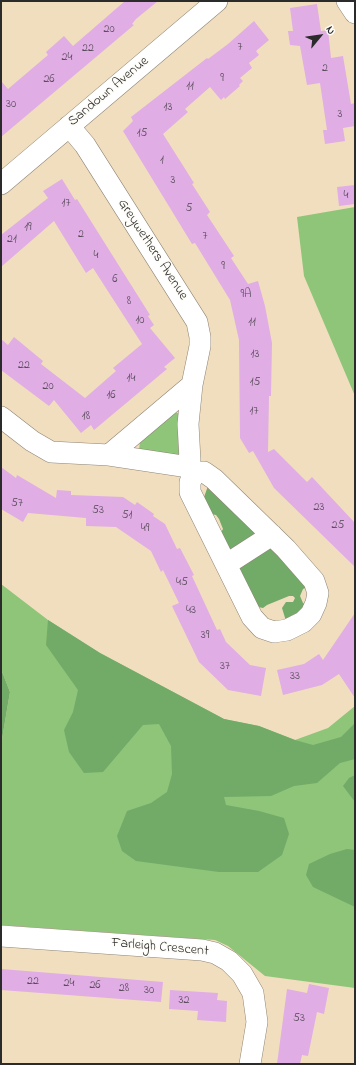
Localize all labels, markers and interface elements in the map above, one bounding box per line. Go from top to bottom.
north arrow [300,16,340,56]
house number: 20 [103,23,115,37]
text: N [322,23,339,37]
house number: 7 [238,41,242,55]
house number: 22 [82,42,94,56]
house number: 24 [62,51,72,65]
street label: Sandown Avenue [65,53,153,131]
house number: 2 [322,62,328,76]
house number: 9 [220,72,224,86]
house number: 26 [43,73,55,87]
house number: 11 [186,80,194,94]
house number: 30 [6,98,16,112]
house number: 13 [164,101,172,115]
house number: 3 [338,108,342,122]
house number: 15 [137,127,147,141]
house number: 1 [160,154,164,168]
house number: 3 [171,174,175,188]
house number: 4 [344,189,348,203]
street label: Greywethers Avenue [113,196,191,304]
house number: 17 [62,197,70,211]
house number: 5 [186,202,192,216]
house number: 19 [24,221,32,235]
house number: 2 [78,228,84,242]
house number: 7 [203,230,207,244]
house number: 21 [7,233,17,247]
house number: 4 [94,249,98,263]
house number: 9 [221,260,225,274]
house number: 6 [112,273,118,287]
house number: 9A [240,288,252,302]
house number: 8 [127,295,131,309]
house number: 10 [136,314,144,328]
house number: 11 [248,316,256,330]
house number: 13 [251,348,259,362]
house number: 22 [18,359,30,373]
house number: 14 [127,372,135,386]
house number: 15 [250,376,260,390]
house number: 20 [42,380,54,394]
house number: 16 [106,389,116,403]
house number: 17 [250,405,258,419]
house number: 18 [82,410,90,424]
house number: 57 [11,497,23,511]
house number: 23 [314,501,324,515]
house number: 53 [92,504,104,518]
house number: 51 [122,509,132,523]
house number: 25 [332,519,344,533]
house number: 49 [141,522,149,536]
house number: 45 [176,576,188,590]
house number: 43 [186,604,196,618]
house number: 39 [201,629,209,643]
house number: 37 [220,660,230,674]
house number: 33 [290,670,300,684]
street label: Farleigh Crescent [111,935,209,961]
house number: 22 [27,975,39,989]
house number: 24 [64,977,74,991]
house number: 26 [89,979,101,993]
house number: 28 [119,982,129,996]
house number: 30 [144,984,154,998]
house number: 32 [179,994,189,1008]
house number: 53 [293,1012,305,1026]

